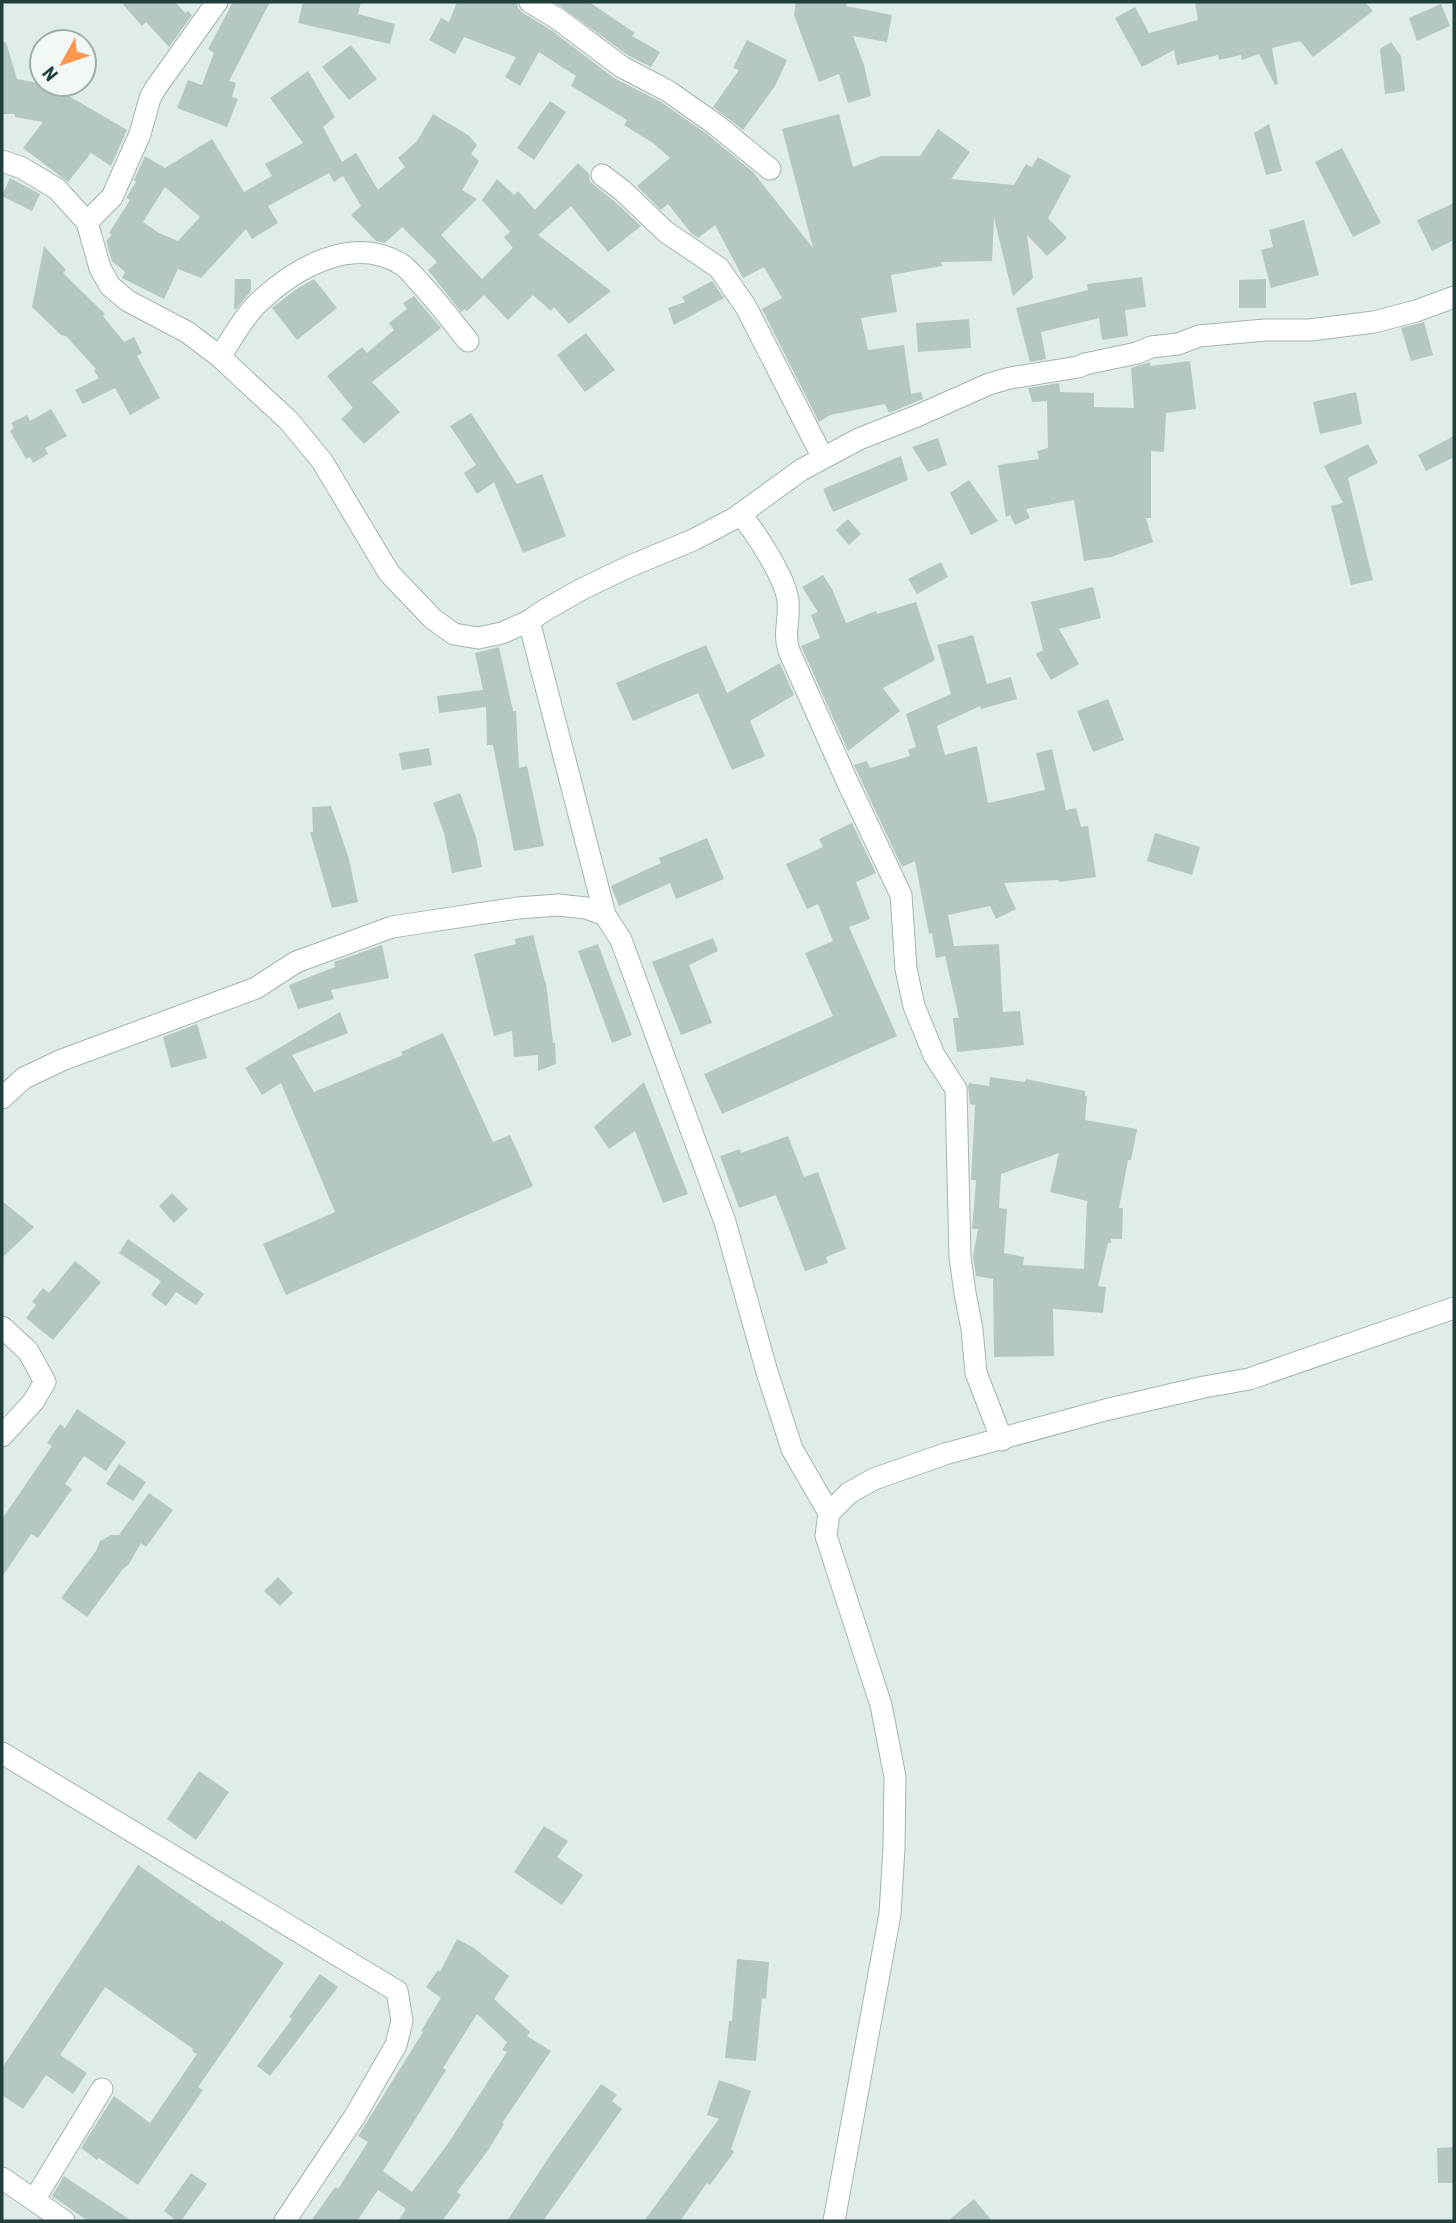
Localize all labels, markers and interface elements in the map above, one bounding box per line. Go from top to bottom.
north arrow [28,28,98,98]
text: N [38,62,63,85]

